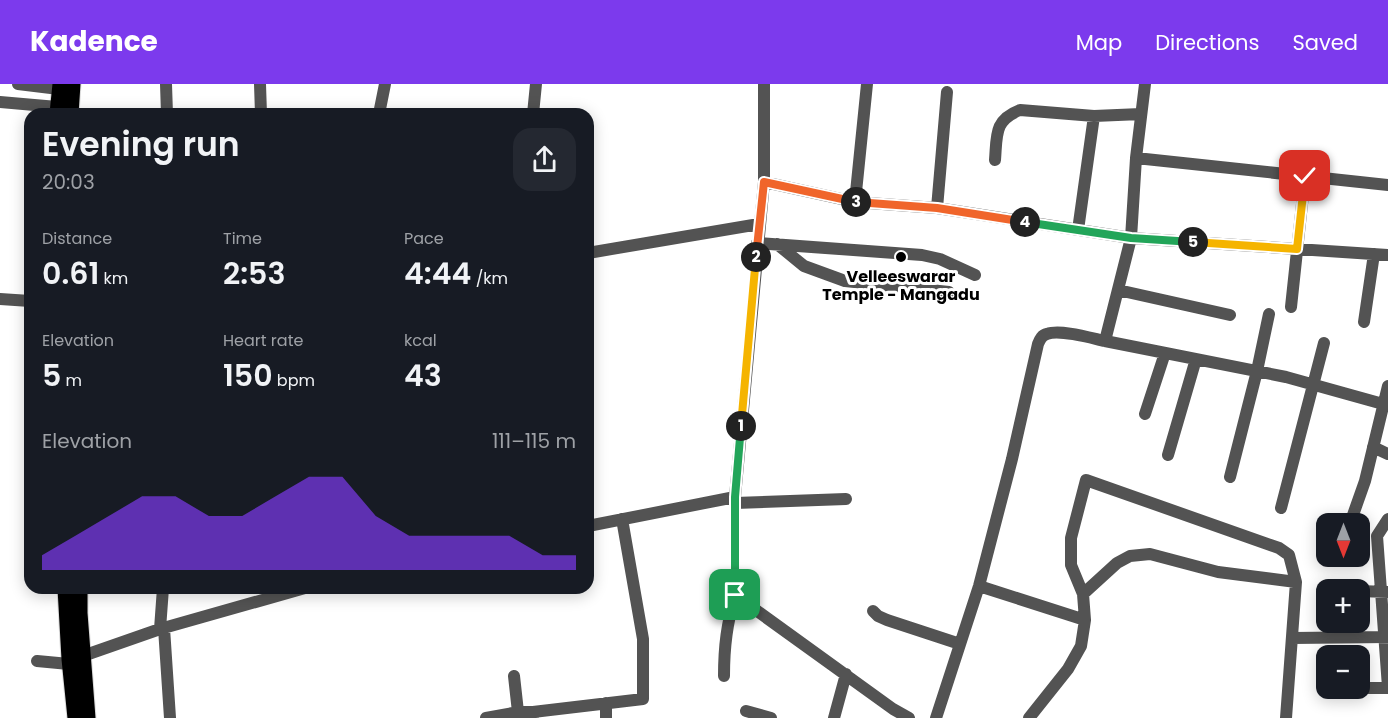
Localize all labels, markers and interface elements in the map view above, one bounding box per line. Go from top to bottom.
text: Kadence [30,22,158,61]
text: Map [1076,28,1122,57]
text: Directions [1155,28,1259,57]
text: Saved [1292,28,1358,57]
text: Evening run [42,121,240,168]
button: share [513,128,576,191]
pin [1279,150,1330,201]
icon: check [1288,159,1321,192]
text: 20:03 [42,168,95,196]
pin: 3 [841,187,871,217]
text: 3 [851,190,861,213]
pin: 4 [1010,207,1040,237]
text: 4 [1020,210,1030,233]
text: Distance [42,227,112,250]
text: Time [223,227,262,250]
text: Pace [404,227,444,250]
pin: 5 [1178,227,1208,257]
text: 5 [1188,230,1198,253]
pin: 2 [741,242,771,272]
text: 2 [751,245,761,268]
marker: Velleeswarar Temple - Mangadu [894,250,908,264]
text: 0.61 [42,252,99,295]
text: 2:53 [223,252,285,295]
text: 4:44 [404,252,471,295]
place label: Velleeswarar Temple - Mangadu [822,265,980,306]
text: km [99,267,128,290]
text: /km [471,267,508,290]
text: Elevation [42,329,114,352]
text: Heart rate [223,329,303,352]
text: kcal [404,329,437,352]
text: 5 [42,354,61,397]
text: 150 [223,354,273,397]
text: 43 [404,354,442,397]
text: m [61,369,82,392]
text: bpm [273,369,315,392]
pin: 1 [726,411,756,441]
text: 1 [738,414,744,437]
text: Elevation [42,427,132,455]
text: 111–115 m [492,427,576,455]
north arrow [1316,513,1370,567]
map controls [1316,513,1370,699]
pin [709,569,760,620]
icon: arrive [718,578,751,611]
button: + [1316,579,1370,633]
button: − [1316,645,1370,699]

